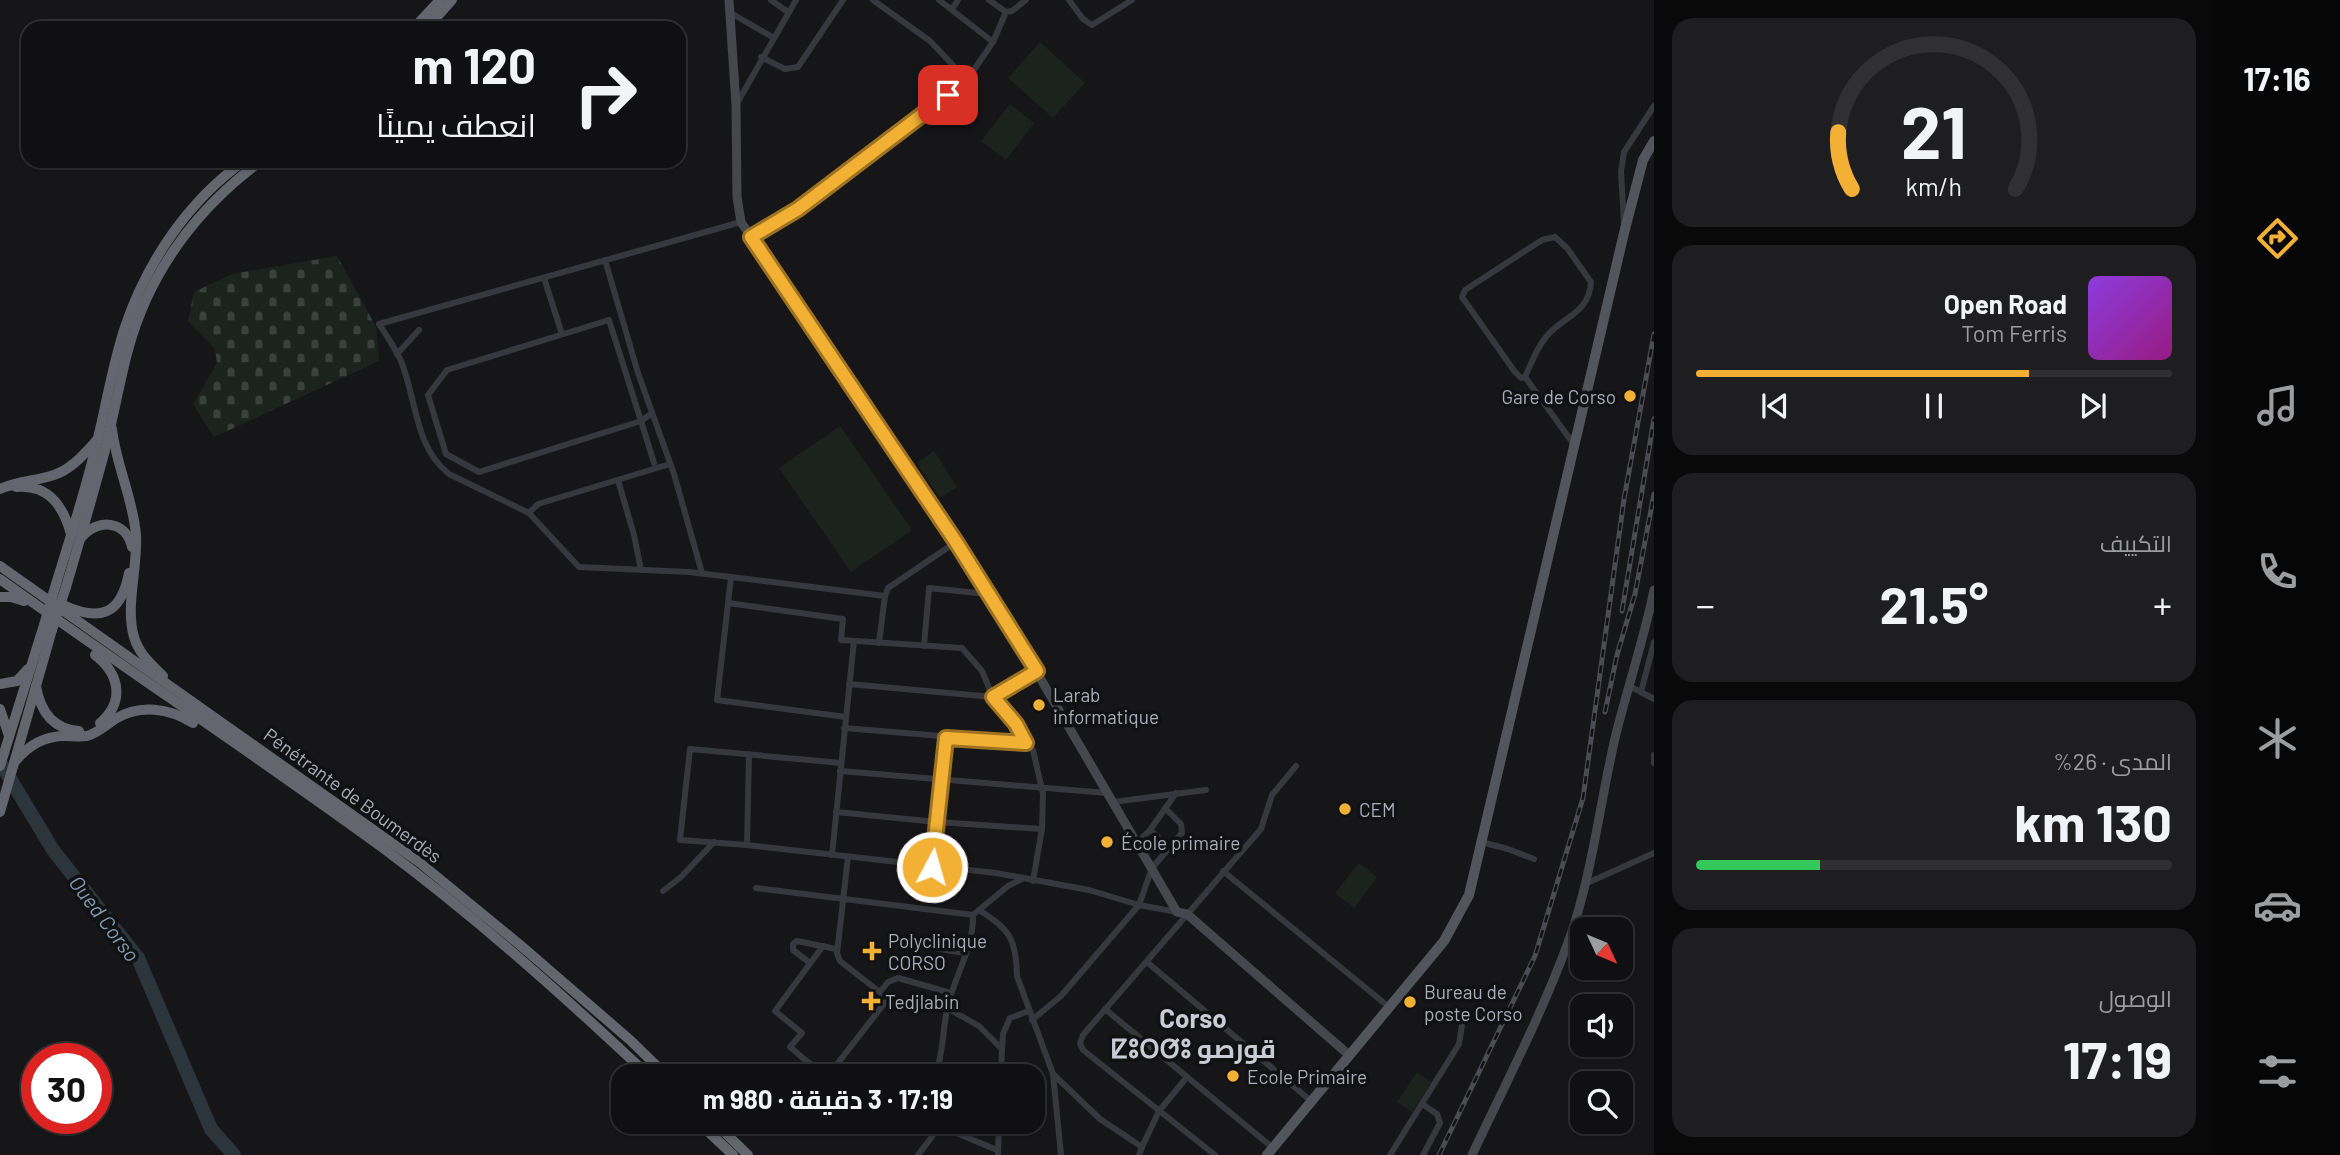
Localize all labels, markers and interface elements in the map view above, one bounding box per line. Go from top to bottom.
text: 120 m [413,35,536,94]
icon: right [560,49,651,140]
text: 17:16 [2243,59,2311,97]
pin [918,65,978,125]
icon: arrive [929,76,967,114]
text: 21 [1901,86,1967,174]
text: انعطف يمينًا [376,105,536,143]
text: km/h [1906,171,1962,201]
icon: directions [2253,214,2302,263]
text: Open Road [1944,288,2067,319]
text: Tom Ferris [1961,319,2067,347]
icon: music [2253,381,2302,430]
place label: Gare de Corso [1502,385,1616,408]
icon: previous [1756,387,1794,425]
icon: pause [1915,387,1953,425]
icon: next [2074,387,2112,425]
marker: Gare de Corso [1622,388,1638,404]
text: التكييف [2100,529,2172,557]
icon: phone [2253,547,2302,596]
text: 21.5° [1880,572,1988,634]
text: − [1696,581,1715,627]
text: + [2153,581,2172,627]
place label: Larab informatique [1053,683,1159,728]
marker: Larab informatique [1031,697,1047,713]
icon: climate [2253,714,2302,763]
street label: Pénétrante de Boumerdès [260,723,446,867]
text: المدى · 26% [2053,747,2172,775]
text: 130 km [2014,790,2172,852]
place label: CEM [1359,798,1396,821]
marker: CEM [1337,801,1353,817]
position arrow [895,830,969,904]
place label: École primaire [1121,831,1240,854]
marker: École primaire [1099,834,1115,850]
water label: Oued Corso [65,870,145,966]
icon: car [2253,881,2302,930]
north arrow [1570,917,1633,980]
map controls [1570,917,1633,1134]
place label: Polyclinique CORSO [888,929,987,974]
marker: Polyclinique CORSO [862,941,882,961]
place label: Bureau de poste Corso [1424,980,1523,1025]
text: الوصول [2099,984,2172,1012]
place label: Tedjlabin [885,990,959,1013]
marker: Tedjlabin [863,993,879,1009]
marker: Bureau de poste Corso [1402,994,1418,1010]
button: sound [1570,994,1633,1057]
district label: Corso ⵇⵓⵔⵚⵓ قورصو [1110,1002,1276,1064]
text: 17:19 [2063,1027,2172,1089]
speed limit sign: 30 [21,1043,112,1134]
icon: filters [2253,1047,2302,1096]
place label: Ecole Primaire [1247,1065,1367,1088]
marker: Ecole Primaire [1225,1068,1241,1084]
button: search [1570,1071,1633,1134]
text: 17:19 · 3 دقيقة · 980 m [703,1083,953,1114]

